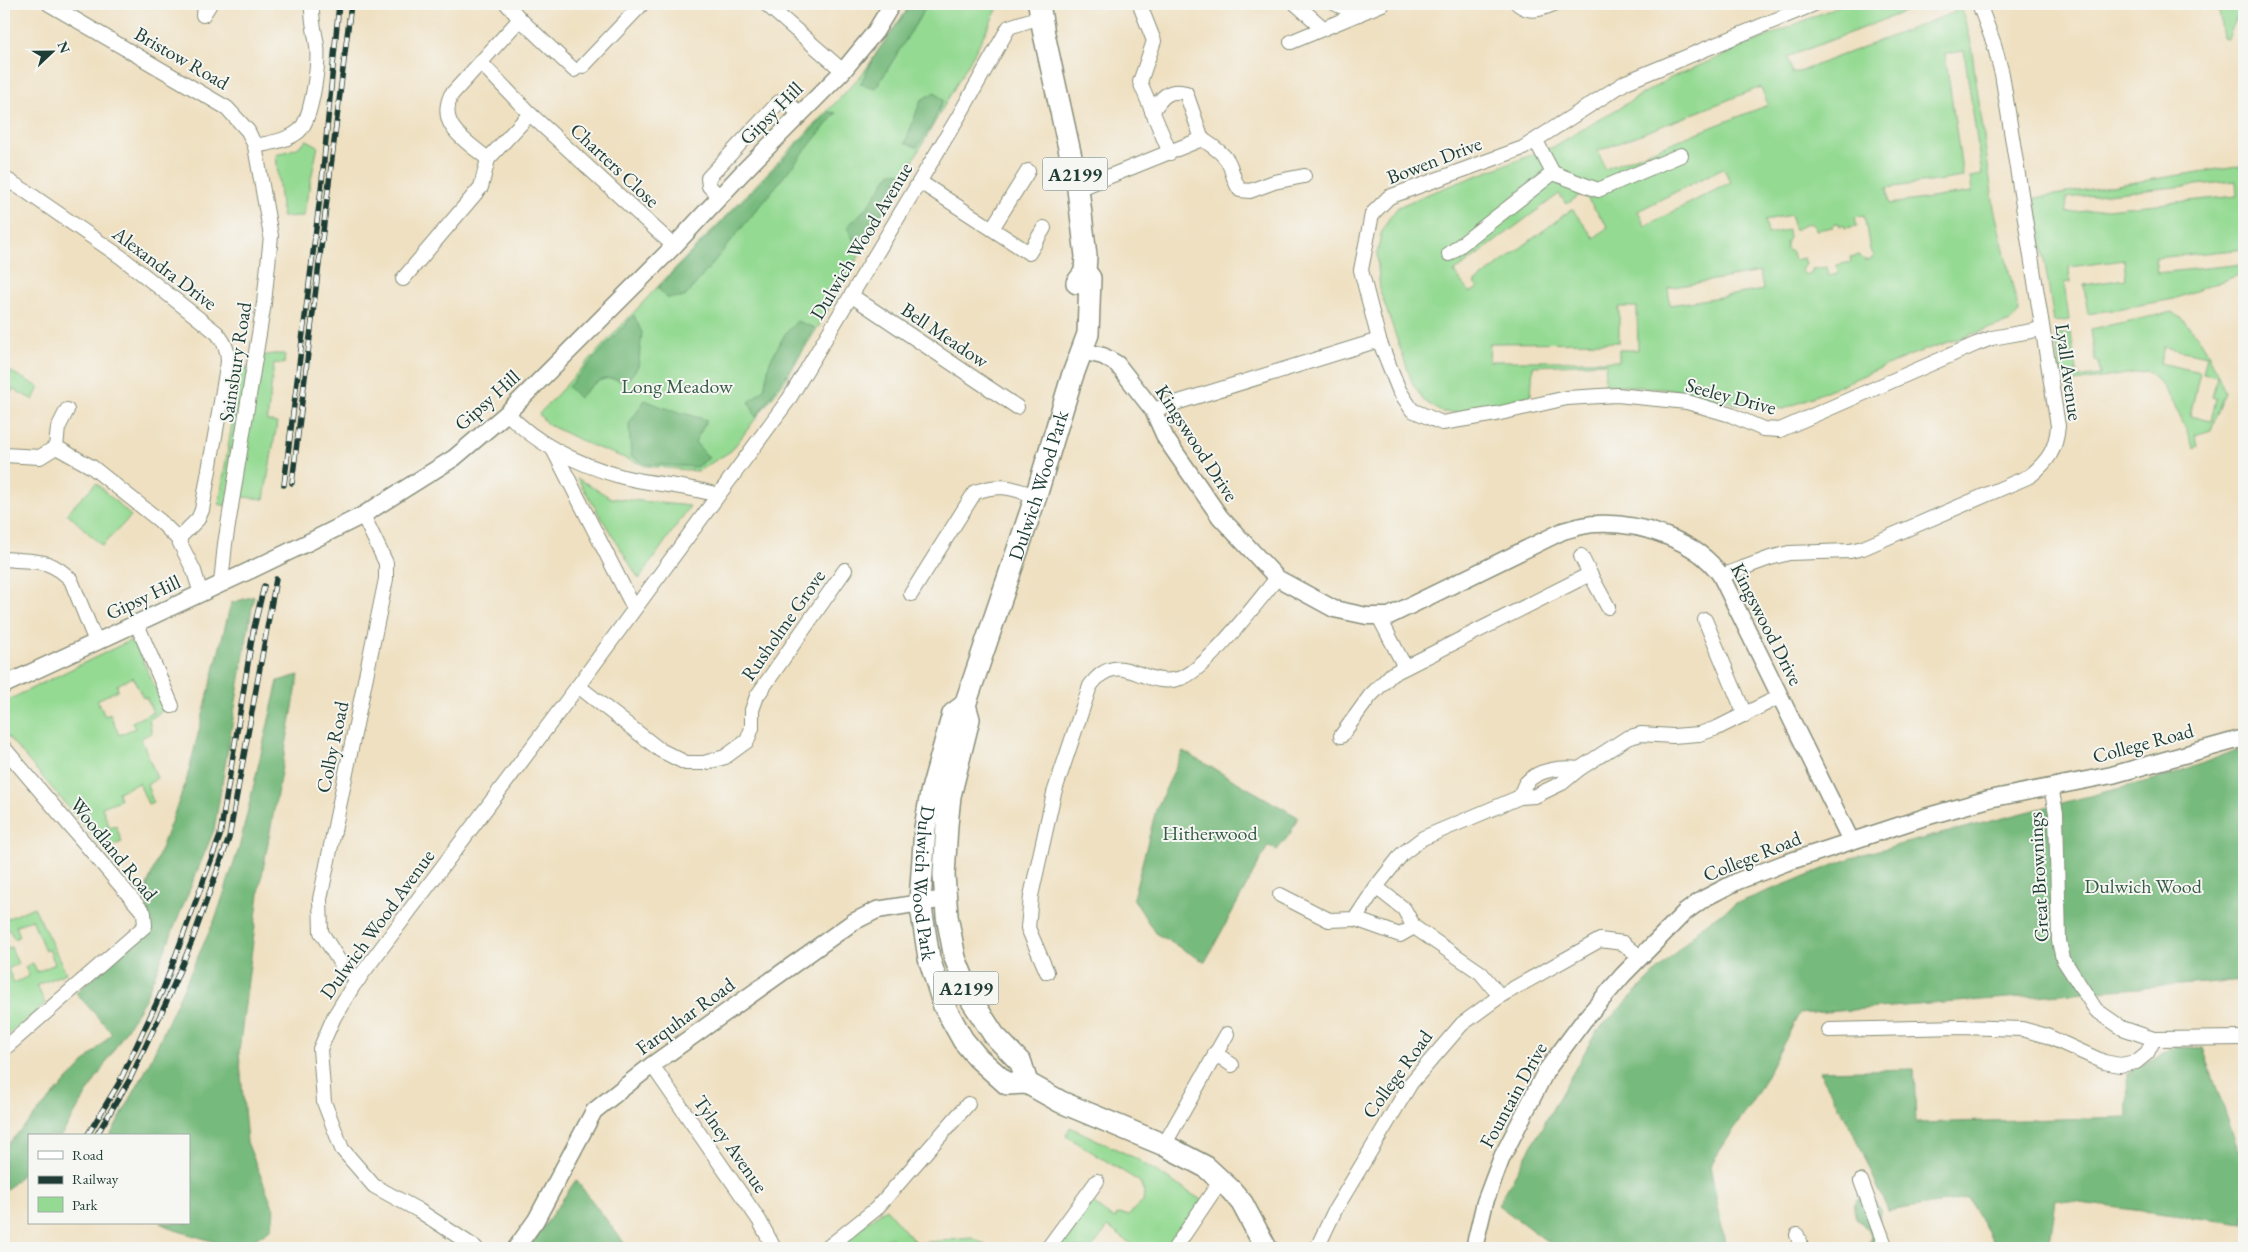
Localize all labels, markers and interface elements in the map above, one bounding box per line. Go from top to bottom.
street label: Bristow Road [130,20,235,96]
north arrow [28,28,78,78]
text: N [54,39,75,56]
street label: Gipsy Hill [734,76,808,150]
street label: Charters Close [565,117,666,213]
street label: Bowen Drive [1383,130,1485,190]
street label: Dulwich Wood Avenue [804,157,918,324]
road number: A2199 [1042,157,1108,190]
street label: Alexandra Drive [107,220,223,316]
street label: Bell Meadow [896,296,994,374]
street label: Sainsbury Road [213,299,257,424]
street label: Lyall Avenue [2049,322,2089,423]
street label: Gipsy Hill [449,364,525,436]
street label: Seeley Drive [1683,371,1779,421]
park label: Long Meadow [621,373,733,399]
street label: Kingswood Drive [1150,380,1245,506]
street label: Dulwich Wood Park [1002,407,1074,564]
street label: Kingswood Drive [1725,558,1809,690]
street label: Rusholme Grove [735,564,831,686]
street label: Gipsy Hill [101,568,185,626]
street label: Colby Road [310,698,355,795]
street label: College Road [2090,717,2197,769]
street label: Woodland Road [64,792,164,907]
street label: Dulwich Wood Park [907,804,942,963]
street label: Great Brownings [2022,811,2054,943]
park label: Hitherwood [1162,820,1259,846]
street label: College Road [1699,824,1806,887]
street label: Dulwich Wood Avenue [314,844,440,1004]
park label: Dulwich Wood [2084,873,2203,899]
street label: Farquhar Road [630,971,740,1061]
road number: A2199 [934,971,998,1004]
street label: College Road [1356,1024,1438,1124]
street label: Fountain Drive [1473,1037,1553,1153]
street label: Tylney Avenue [688,1090,774,1198]
legend [28,1134,190,1224]
text: Road [72,1145,104,1164]
text: Railway [72,1169,119,1188]
text: Park [72,1195,99,1214]

